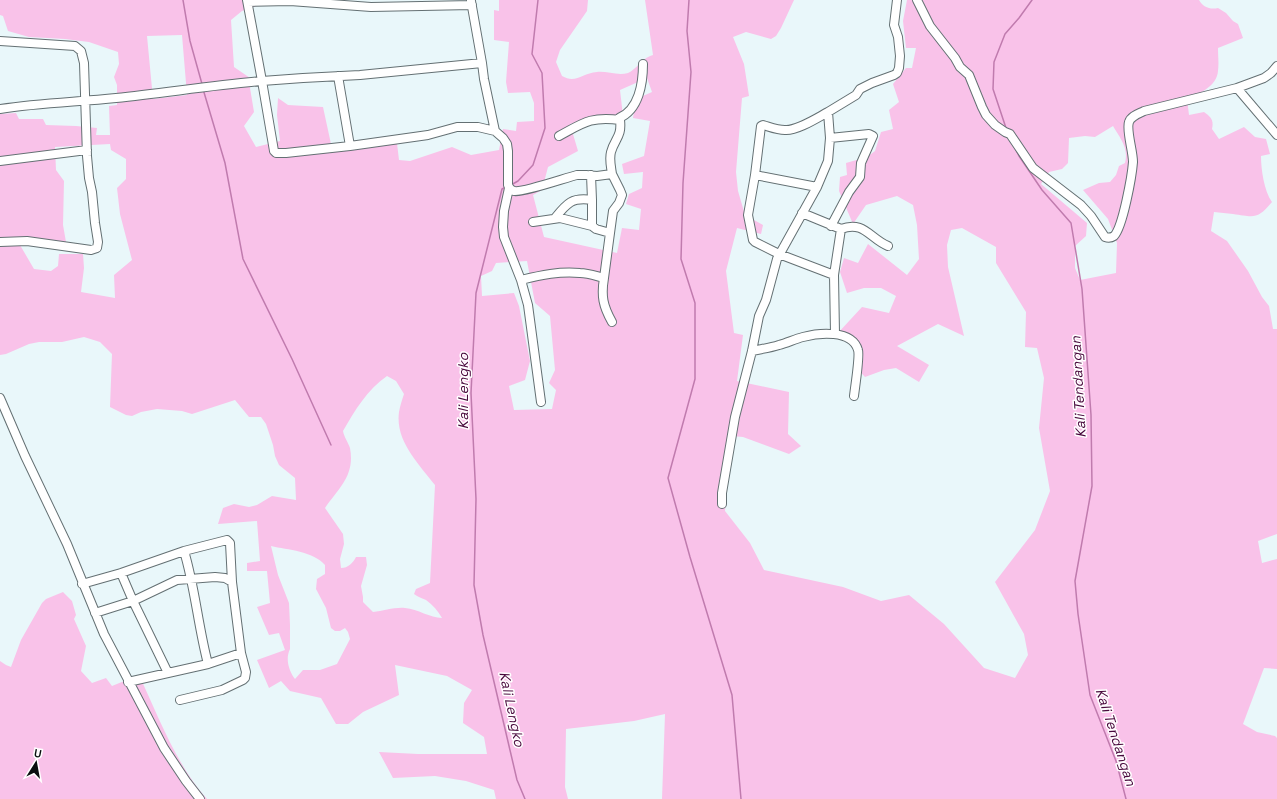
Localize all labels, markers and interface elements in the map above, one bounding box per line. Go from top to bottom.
water label: Kali Tendangan [1066,335,1090,438]
water label: Kali Lengko [454,353,472,429]
water label: Kali Lengko [495,670,529,749]
water label: Kali Tendangan [1092,686,1140,789]
north arrow [16,743,56,783]
text: U [33,746,43,761]

